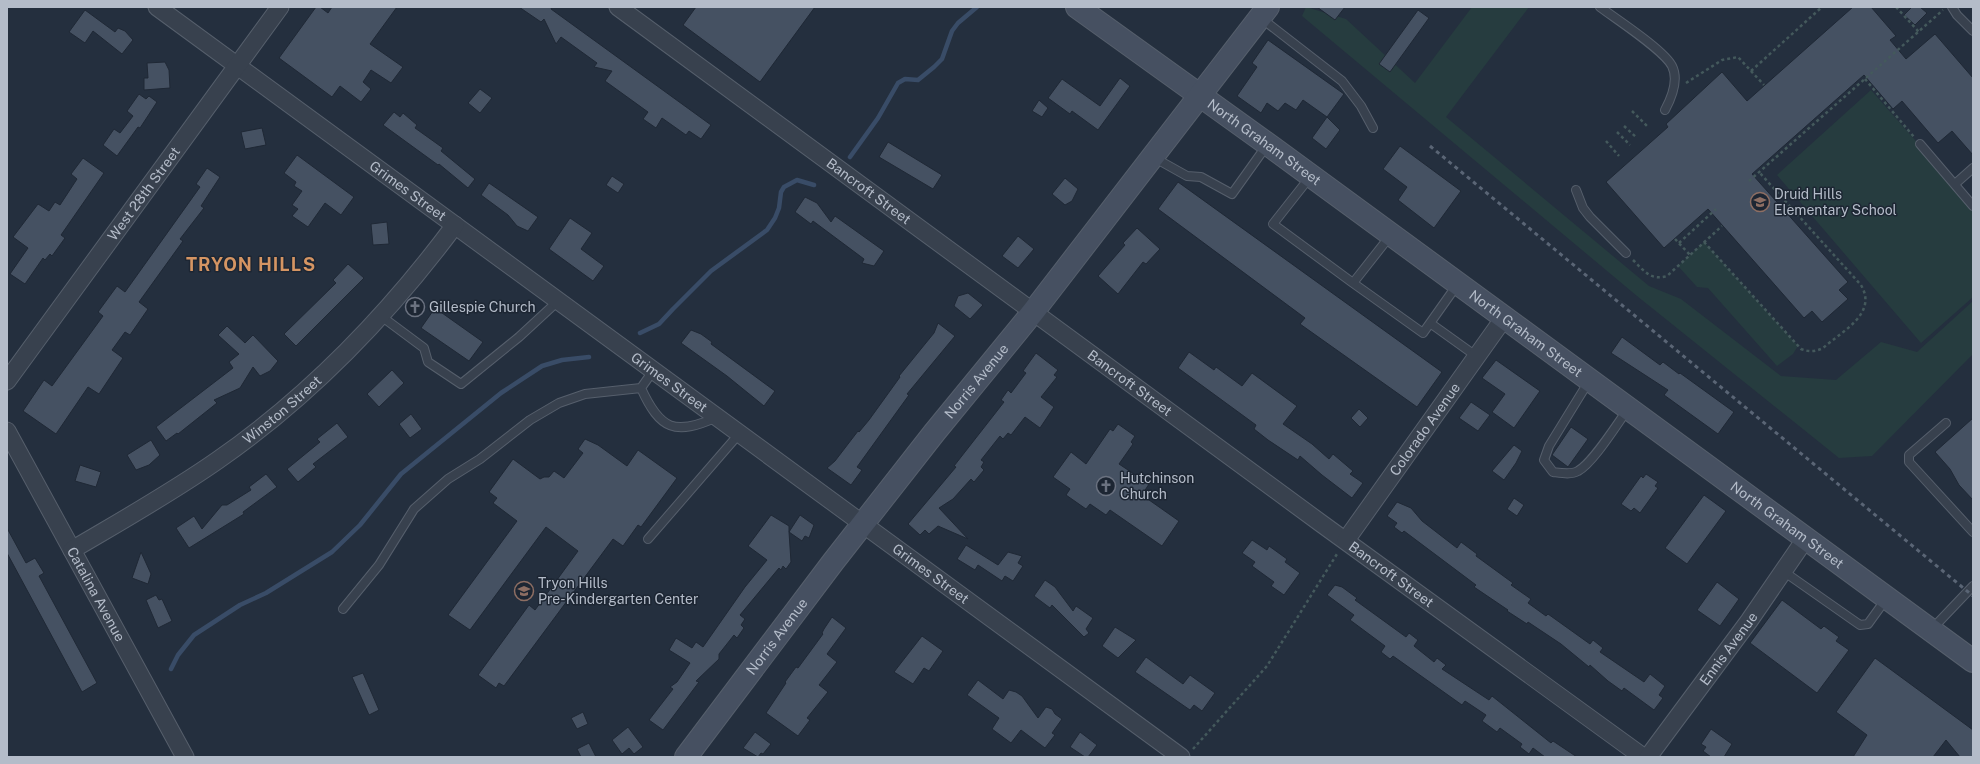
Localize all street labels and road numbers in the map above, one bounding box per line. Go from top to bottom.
street label: North Graham Street [1205,96,1324,189]
street label: West 28th Street [104,144,183,243]
street label: Bancroft Street [823,155,914,227]
street label: Grimes Street [367,158,449,224]
street label: North Graham Street [1466,287,1586,380]
street label: Norris Avenue [941,341,1012,422]
street label: Bancroft Street [1085,347,1175,419]
street label: Grimes Street [628,349,711,415]
street label: Winston Street [240,372,325,447]
street label: Colorado Avenue [1386,380,1463,479]
street label: North Graham Street [1728,478,1847,572]
street label: Bancroft Street [1346,538,1437,610]
street label: Grimes Street [889,540,972,607]
street label: Catalina Avenue [64,544,128,644]
street label: Norris Avenue [743,595,811,678]
street label: Ennis Avenue [1696,609,1761,688]

